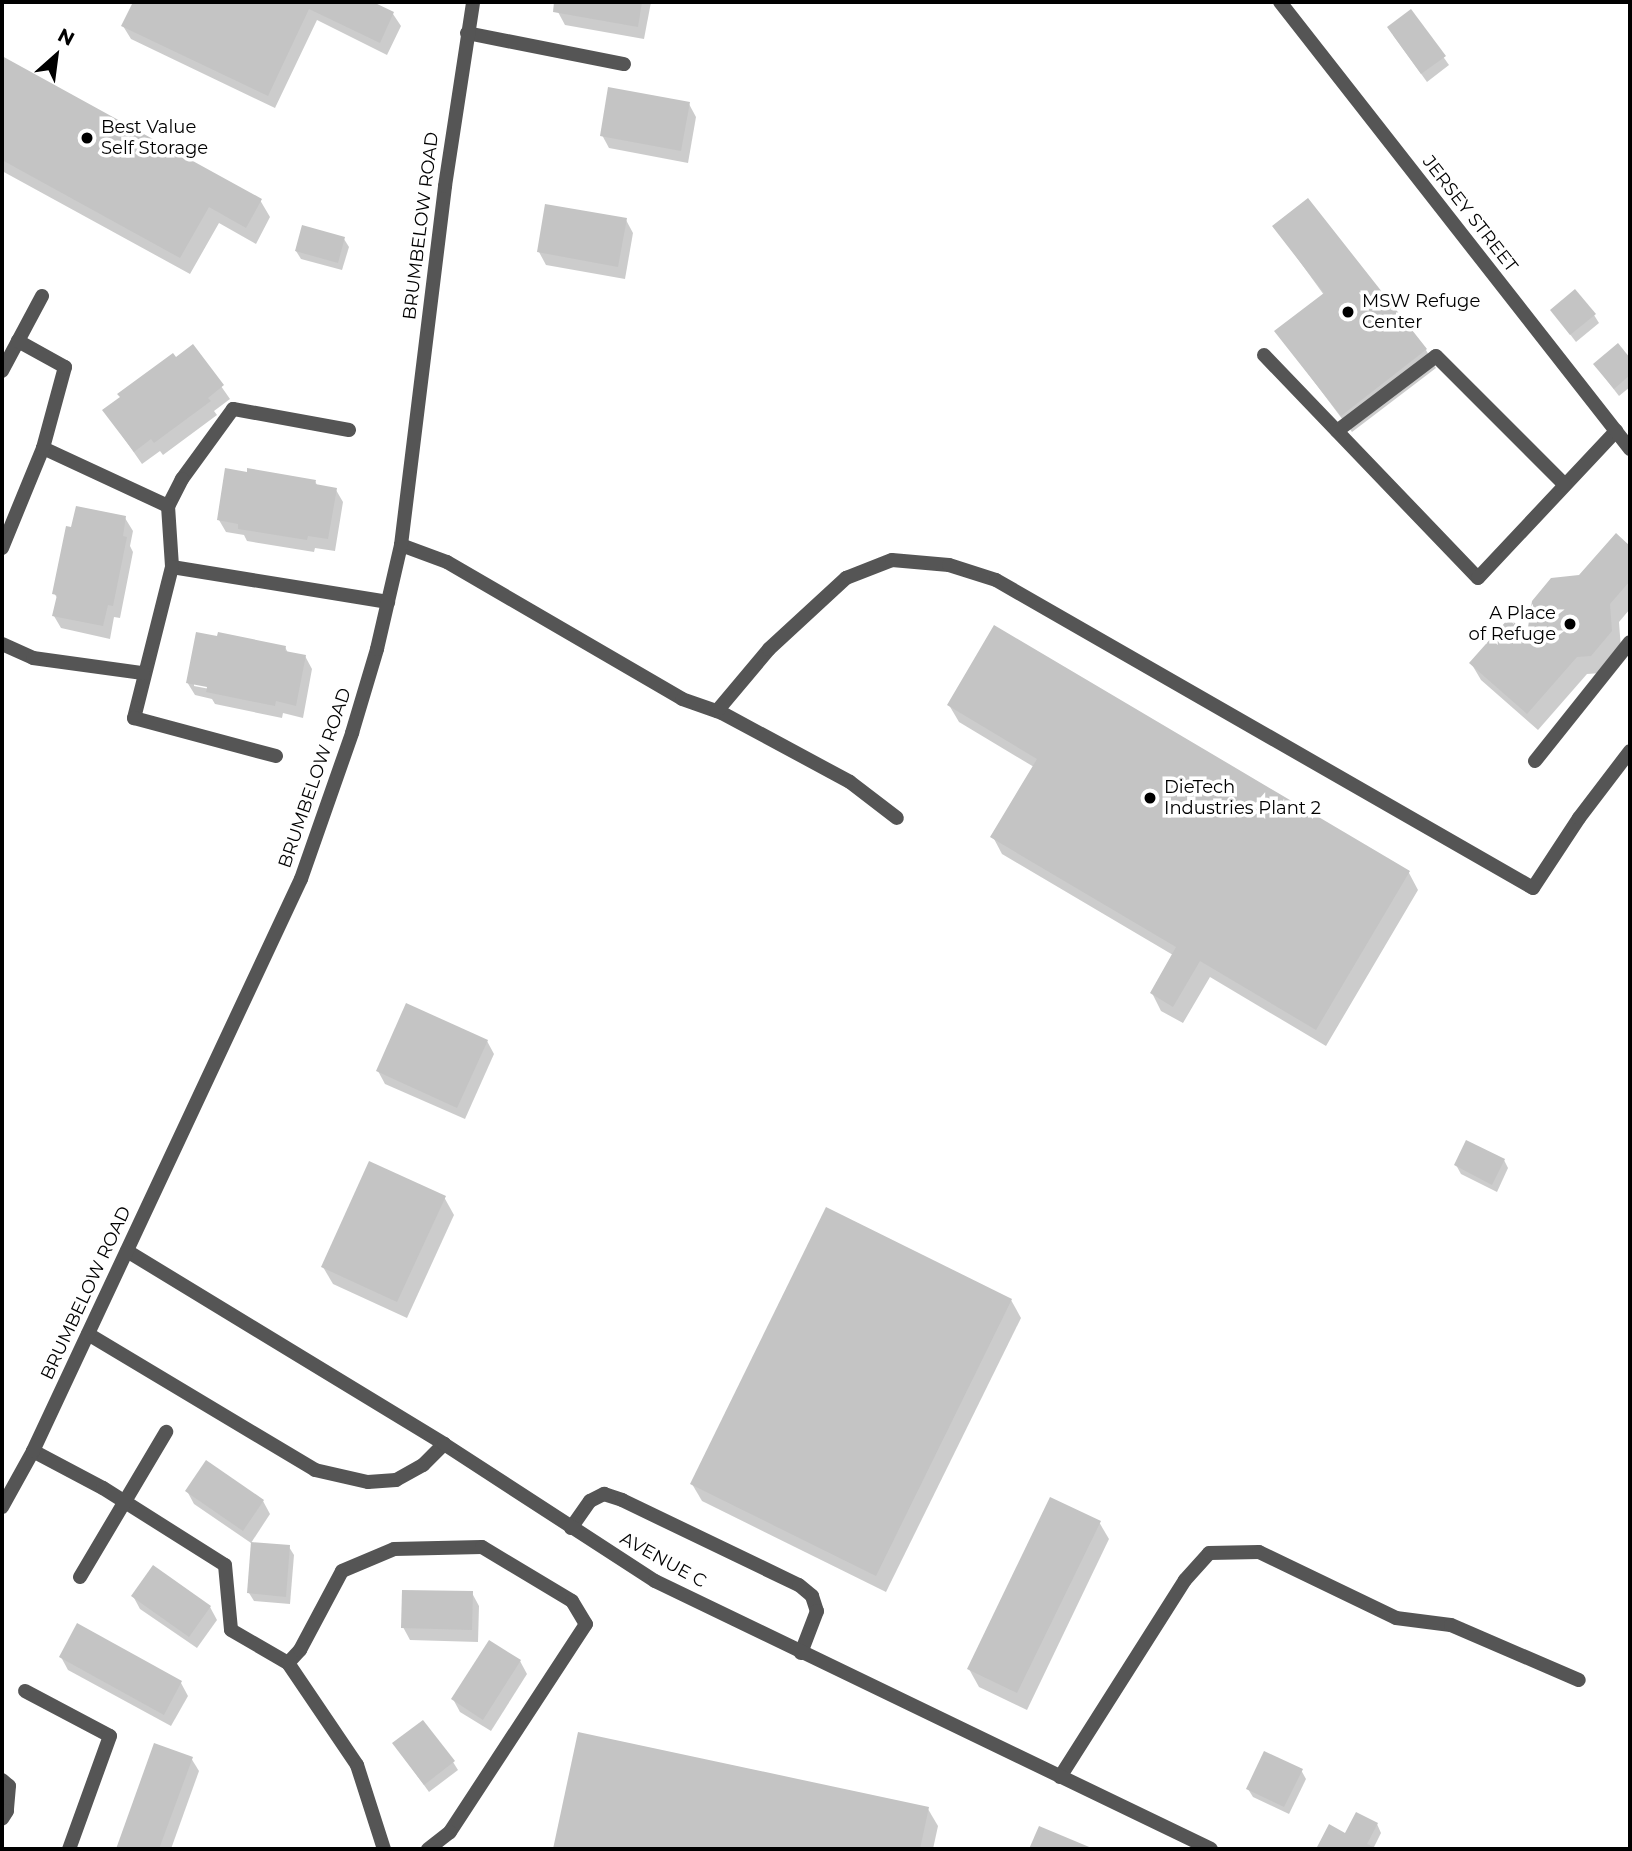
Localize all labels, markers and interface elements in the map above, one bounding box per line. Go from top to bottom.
north arrow [21,21,91,91]
text: N [54,23,78,51]
place label: Best Value Self Storage [101,117,208,160]
marker: Best Value Self Storage [79,130,95,146]
street label: BRUMBELOW ROAD [399,131,443,321]
street label: JERSEY STREET [1418,151,1522,277]
place label: MSW Refuge Center [1362,291,1480,334]
marker: MSW Refuge Center [1340,304,1356,320]
place label: A Place of Refuge [1469,603,1556,646]
marker: A Place of Refuge [1562,616,1578,632]
street label: BRUMBELOW ROAD [274,685,356,871]
place label: DieTech Industries Plant 2 [1164,777,1321,820]
marker: DieTech Industries Plant 2 [1142,790,1158,806]
street label: BRUMBELOW ROAD [36,1203,136,1383]
street label: AVENUE C [616,1528,710,1592]

